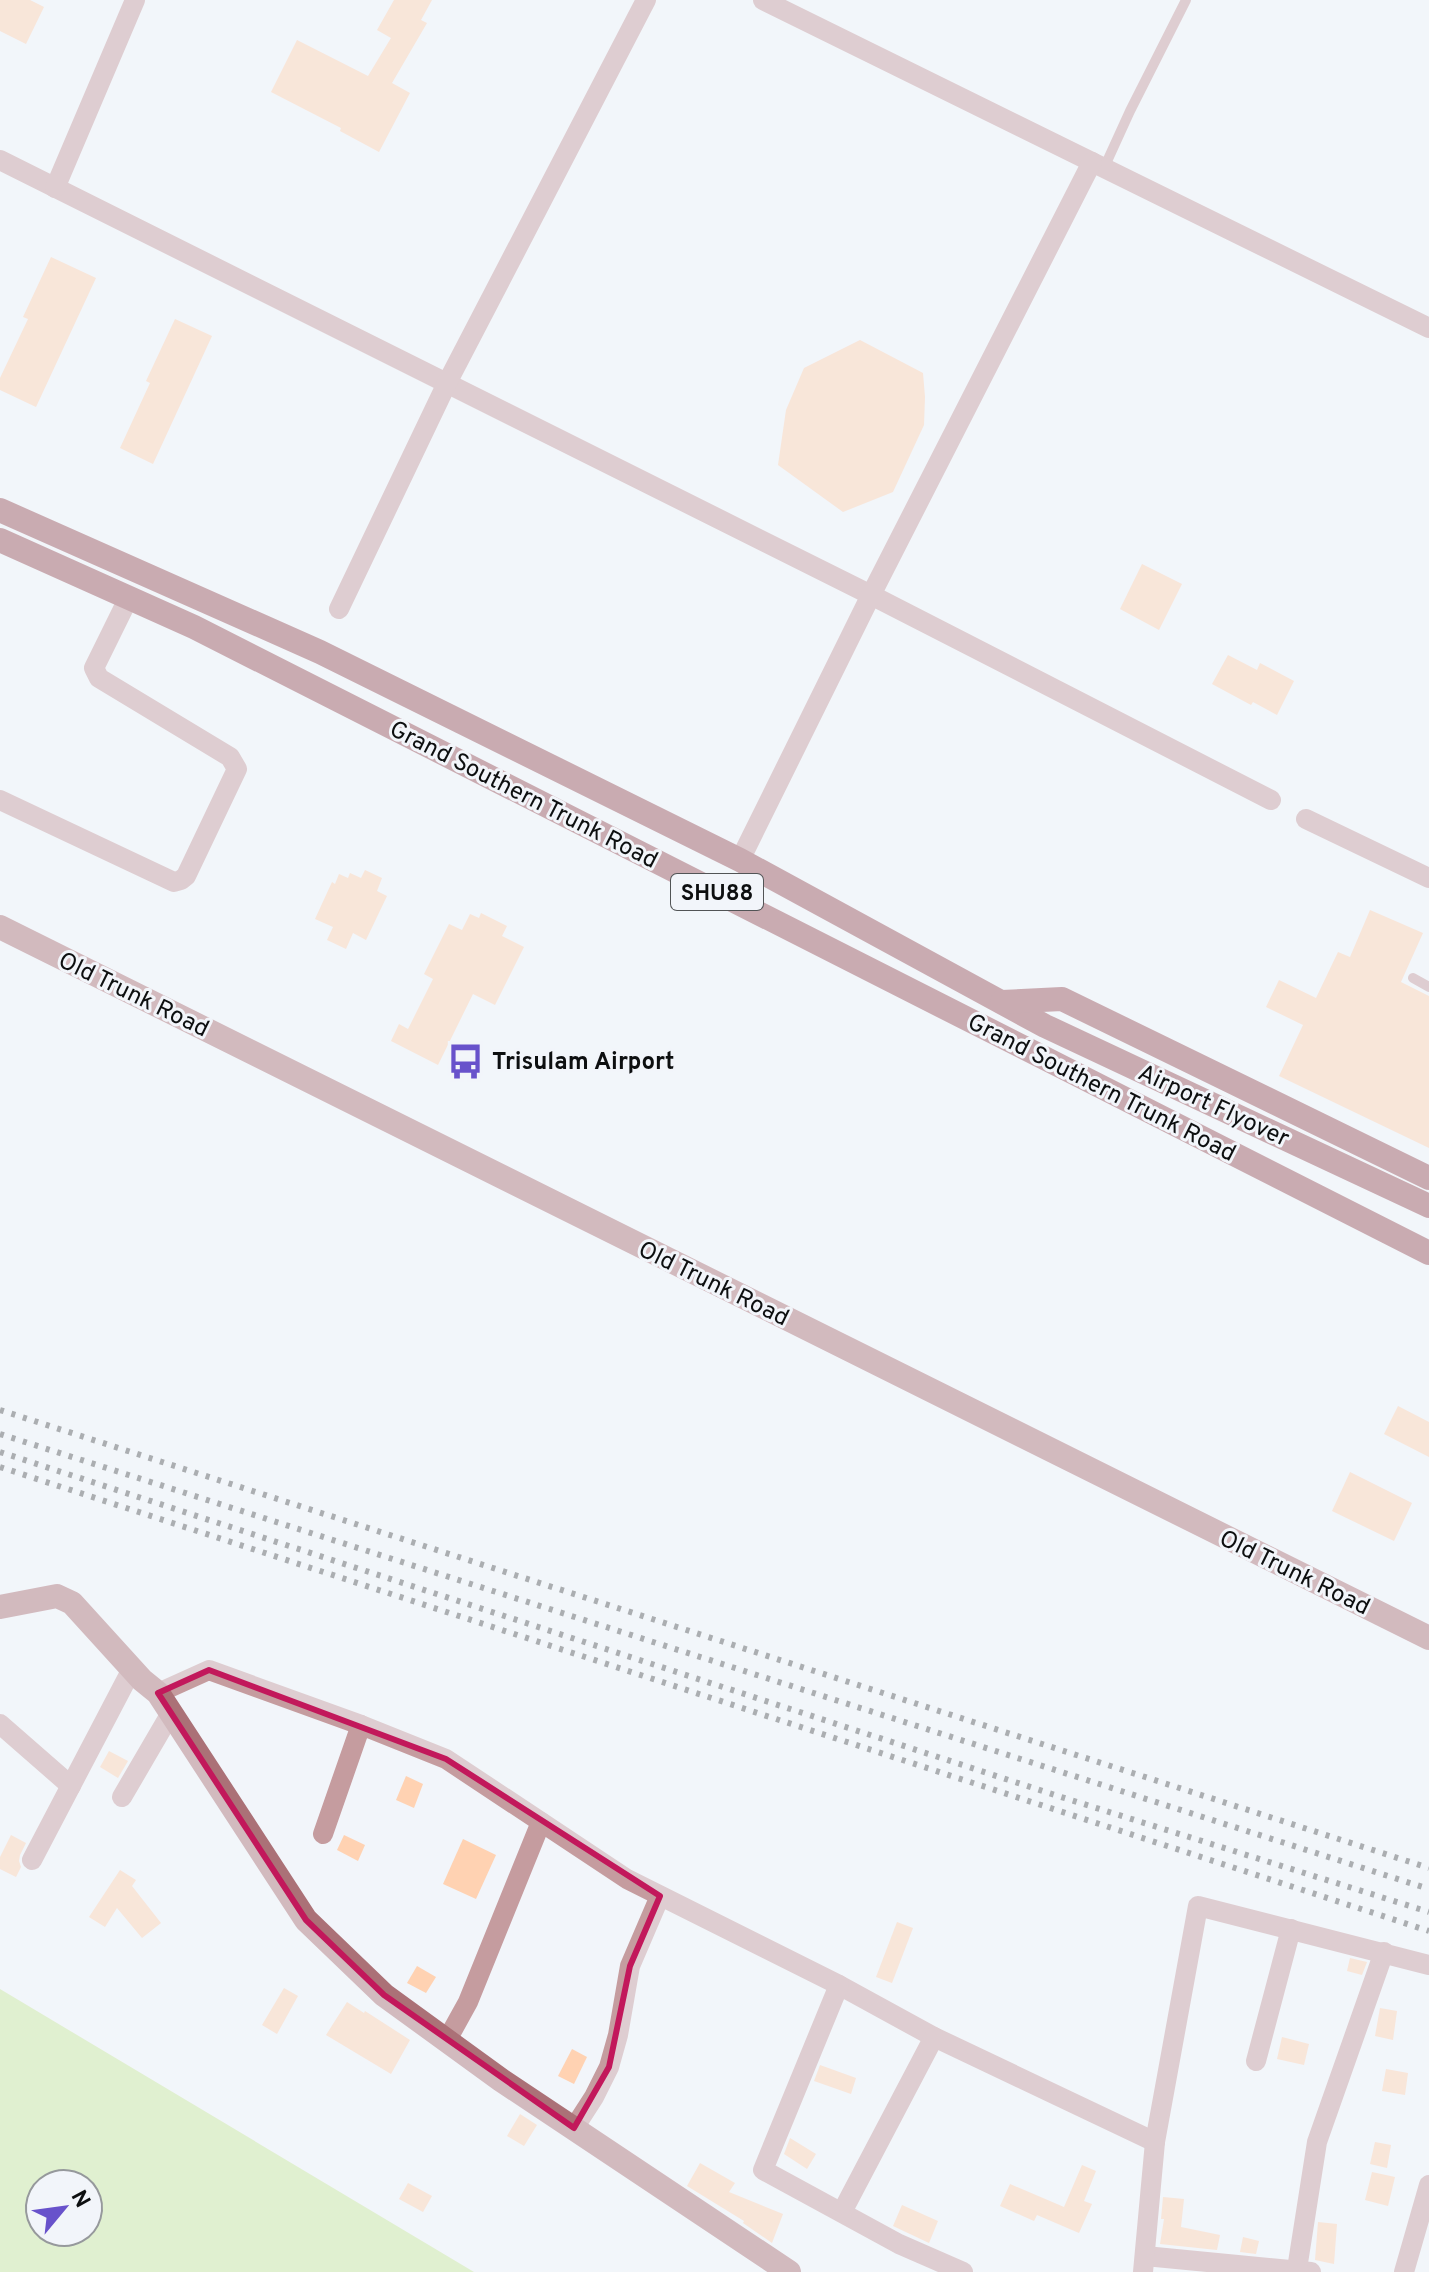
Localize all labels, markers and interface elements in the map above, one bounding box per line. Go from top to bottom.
street label: Grand Southern Trunk Road [384,715,662,877]
road number: SHU88 [671,874,763,910]
street label: Old Trunk Road [53,946,213,1045]
street label: Grand Southern Trunk Road [962,1008,1240,1170]
bus stop icon: Trisulam Airport [447,1042,485,1080]
place label: Trisulam Airport [492,1048,675,1078]
street label: Airport Flyover [1133,1059,1294,1155]
street label: Old Trunk Road [633,1235,793,1334]
street label: Old Trunk Road [1214,1524,1374,1623]
north arrow [24,2168,104,2248]
text: N [64,2186,95,2213]

